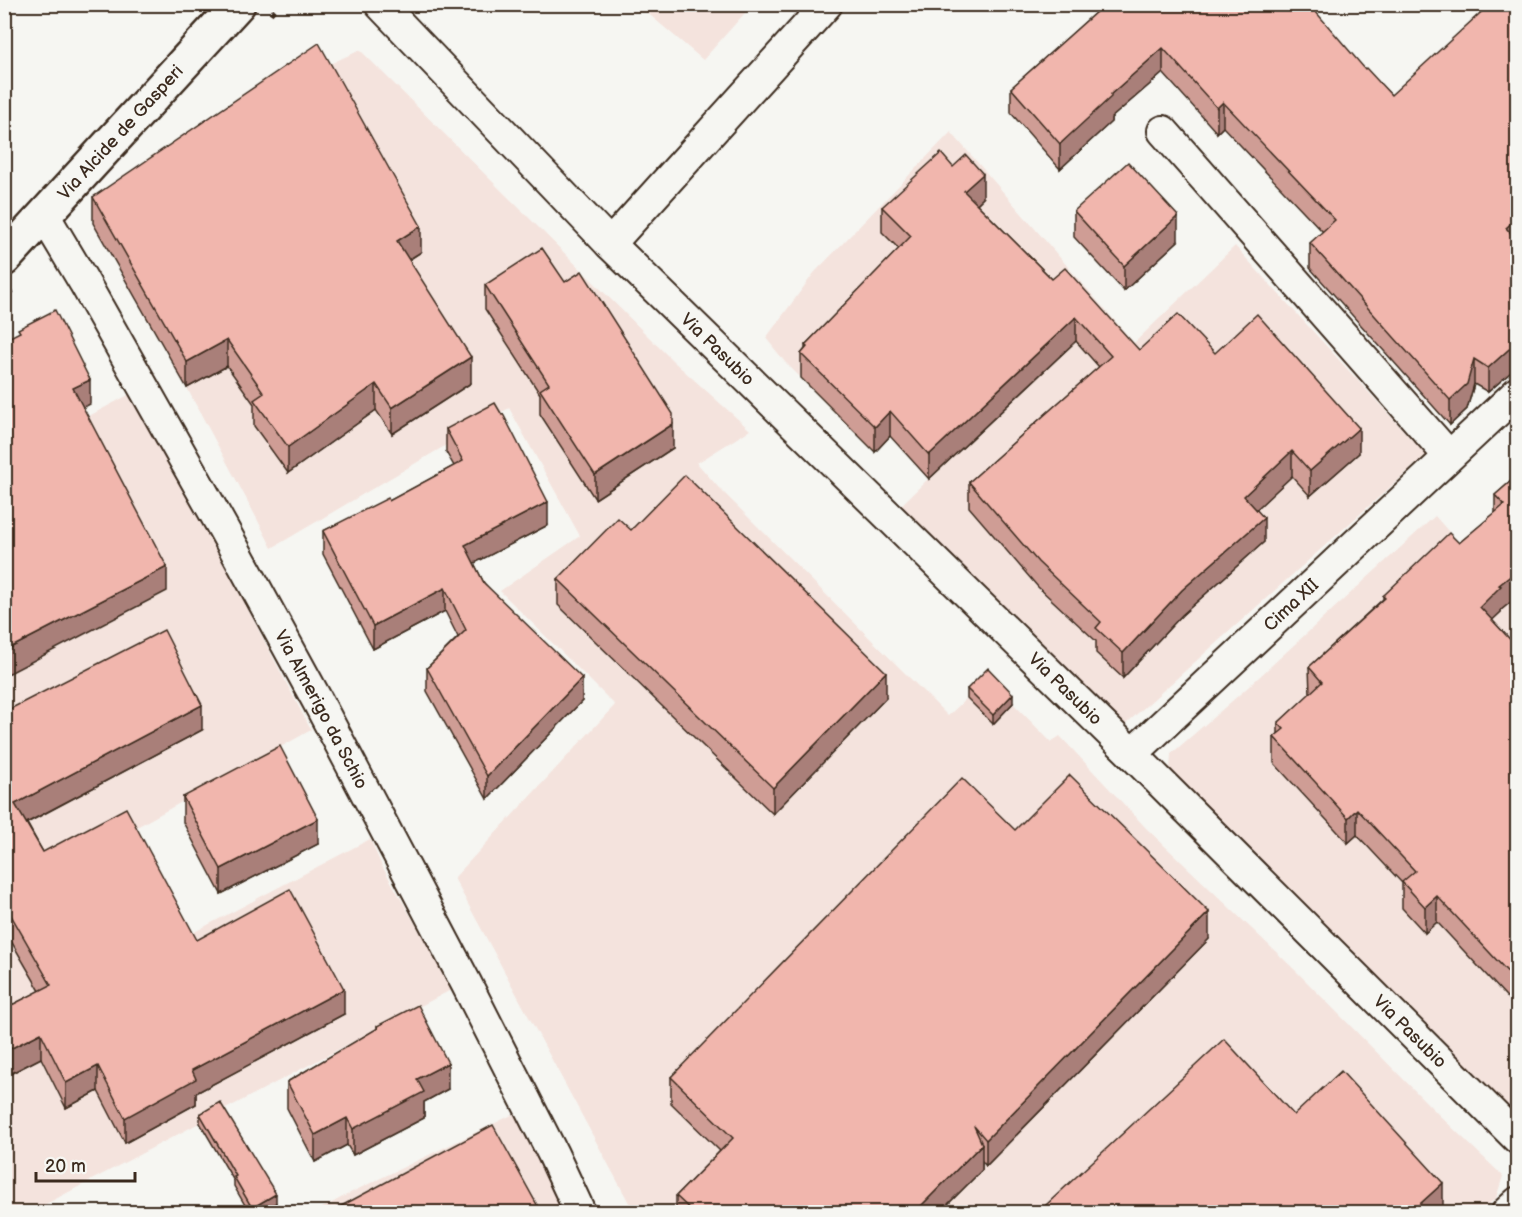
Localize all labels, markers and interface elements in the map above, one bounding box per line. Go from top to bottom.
street label: Via Alcide de Gasperi [53,61,187,204]
street label: Via Pasubio [676,309,759,390]
street label: Cima XII [1259,574,1323,636]
street label: Via Almerigo da Schio [270,626,372,792]
street label: Via Pasubio [1024,648,1107,729]
street label: Via Pasubio [1369,990,1451,1072]
scale bar [36,1145,135,1183]
text: 20 m [45,1156,86,1177]

